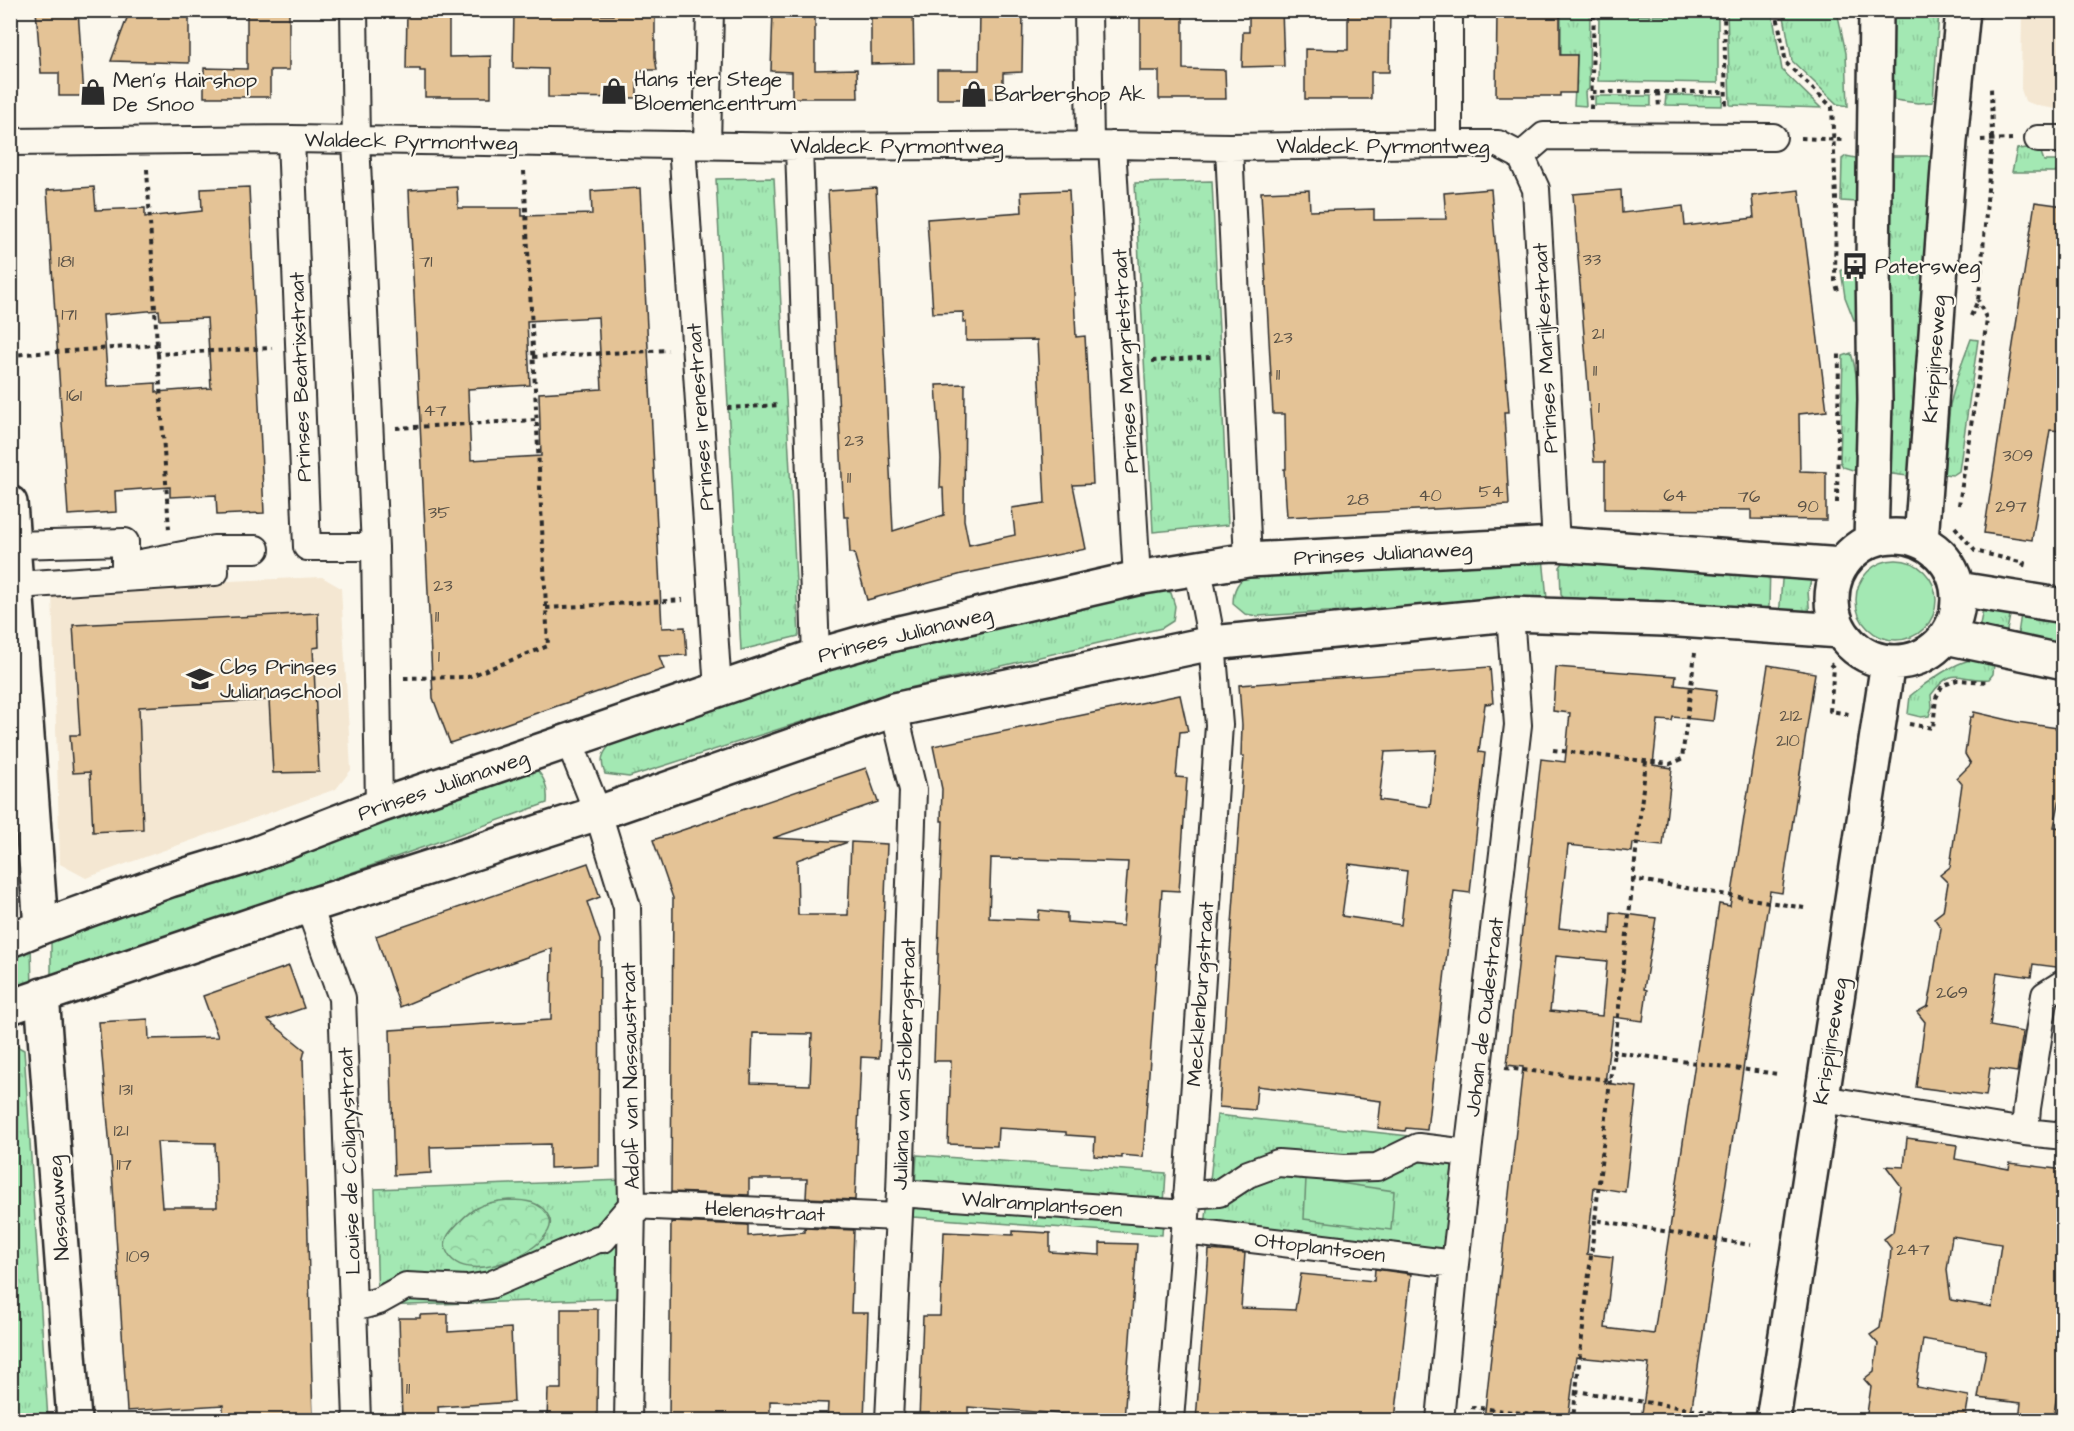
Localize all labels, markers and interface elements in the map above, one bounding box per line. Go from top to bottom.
place label: Hans ter Stege Bloemencentrum [634,65,797,118]
place label: Men's Hairshop De Snoo [113,66,258,119]
shop icon: Hans ter Stege Bloemencentrum [599,76,629,106]
shop icon: Men's Hairshop De Snoo [78,77,108,107]
shop icon: Barbershop Ak [959,79,989,109]
place label: Barbershop Ak [994,80,1145,110]
street label: Waldeck Pyrmontweg [304,125,518,160]
street label: Waldeck Pyrmontweg [790,132,1004,163]
street label: Waldeck Pyrmontweg [1276,132,1490,163]
street label: Prinses Marijkestraat [1525,241,1565,454]
street label: Prinses Margrietstraat [1105,247,1148,474]
house number: 33 [1583,247,1601,272]
house number: 181 [58,249,74,274]
house number: 71 [419,249,433,274]
bus stop icon: Patersweg [1840,251,1870,281]
place label: Patersweg [1875,252,1980,283]
street label: Prinses Beatrixstraat [282,271,319,482]
street label: Krispijnseweg [1916,294,1955,424]
house number: 171 [61,302,77,327]
house number: 21 [1592,321,1604,346]
street label: Prinses Irenestraat [679,322,722,512]
house number: 23 [1273,325,1293,350]
house number: 11 [1593,358,1597,383]
house number: 11 [1276,362,1280,387]
house number: 161 [66,383,82,408]
house number: 1 [1598,395,1600,420]
house number: 47 [423,398,447,423]
house number: 23 [844,428,864,453]
house number: 309 [2003,443,2033,468]
house number: 11 [847,465,851,490]
house number: 54 [1479,479,1504,504]
house number: 40 [1418,483,1442,508]
house number: 64 [1663,483,1687,508]
house number: 76 [1738,484,1760,509]
house number: 28 [1347,487,1369,512]
house number: 90 [1797,494,1819,519]
house number: 297 [1995,494,2027,519]
house number: 35 [428,500,450,525]
street label: Prinses Julianaweg [1293,534,1473,575]
house number: 23 [433,573,453,598]
street label: Prinses Julianaweg [815,599,996,672]
house number: 11 [435,604,439,629]
house number: 1 [438,644,440,669]
place label: Cbs Prinses Julianaschool [220,653,341,706]
school or university icon: Cbs Prinses Julianaschool [185,664,215,694]
house number: 212 [1780,703,1803,728]
house number: 210 [1776,728,1800,753]
street label: Prinses Julianaweg [354,743,533,830]
street label: Mecklenburgstraat [1180,900,1223,1088]
street label: Johan de Oudestraat [1458,915,1511,1118]
street label: Juliana van Stolbergstraat [886,937,925,1191]
street label: Adolf van Nassaustraat [614,962,647,1190]
street label: Krispijnseweg [1806,975,1857,1107]
house number: 269 [1936,980,1968,1005]
street label: Louise de Colignystraat [331,1046,370,1275]
house number: 131 [119,1077,133,1102]
house number: 121 [114,1118,128,1143]
house number: 117 [116,1152,132,1177]
street label: Nassauweg [40,1154,79,1262]
street label: Walramplantsoen [960,1184,1123,1226]
street label: Helenastraat [704,1194,826,1229]
street label: Ottoplantsoen [1253,1225,1387,1271]
house number: 247 [1896,1237,1930,1262]
house number: 109 [126,1244,150,1269]
house number: 11 [406,1376,410,1401]

